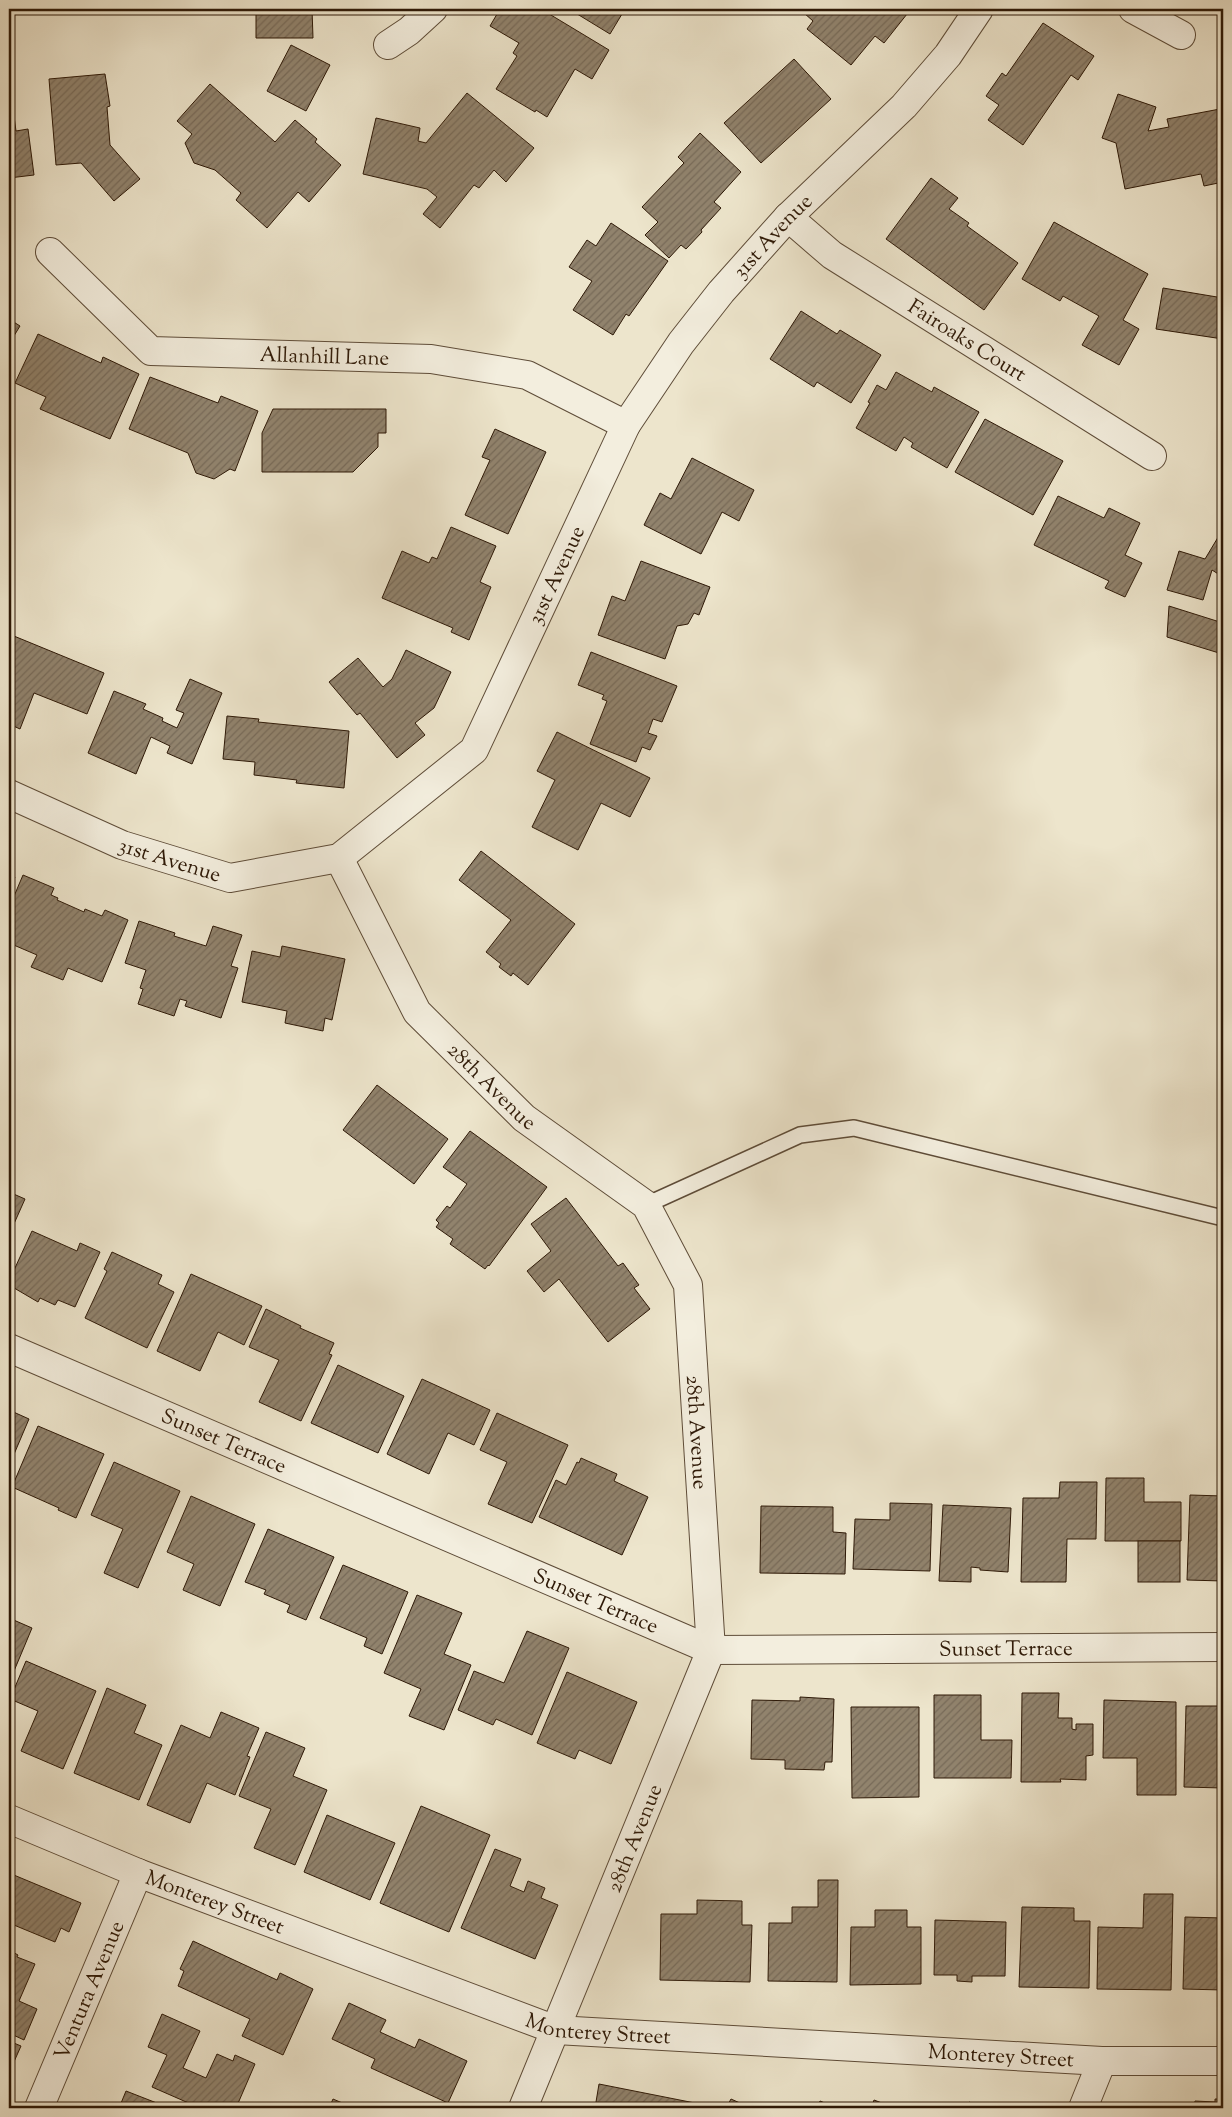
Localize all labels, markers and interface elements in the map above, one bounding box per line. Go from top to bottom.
street label: 31st Avenue [727,188,820,286]
street label: Fairoaks Court [901,293,1032,390]
street label: Allanhill Lane [259,341,390,375]
street label: 31st Avenue [522,521,594,630]
street label: 31st Avenue [114,832,224,891]
street label: 28th Avenue [439,1037,541,1139]
street label: 28th Avenue [677,1374,714,1490]
street label: Sunset Terrace [156,1402,291,1483]
street label: Sunset Terrace [528,1562,663,1643]
street label: Sunset Terrace [939,1635,1073,1666]
street label: 28th Avenue [601,1780,671,1897]
street label: Monterey Street [140,1864,288,1944]
street label: Ventura Avenue [48,1917,133,2065]
street label: Monterey Street [521,2007,671,2053]
street label: Monterey Street [927,2038,1075,2076]

